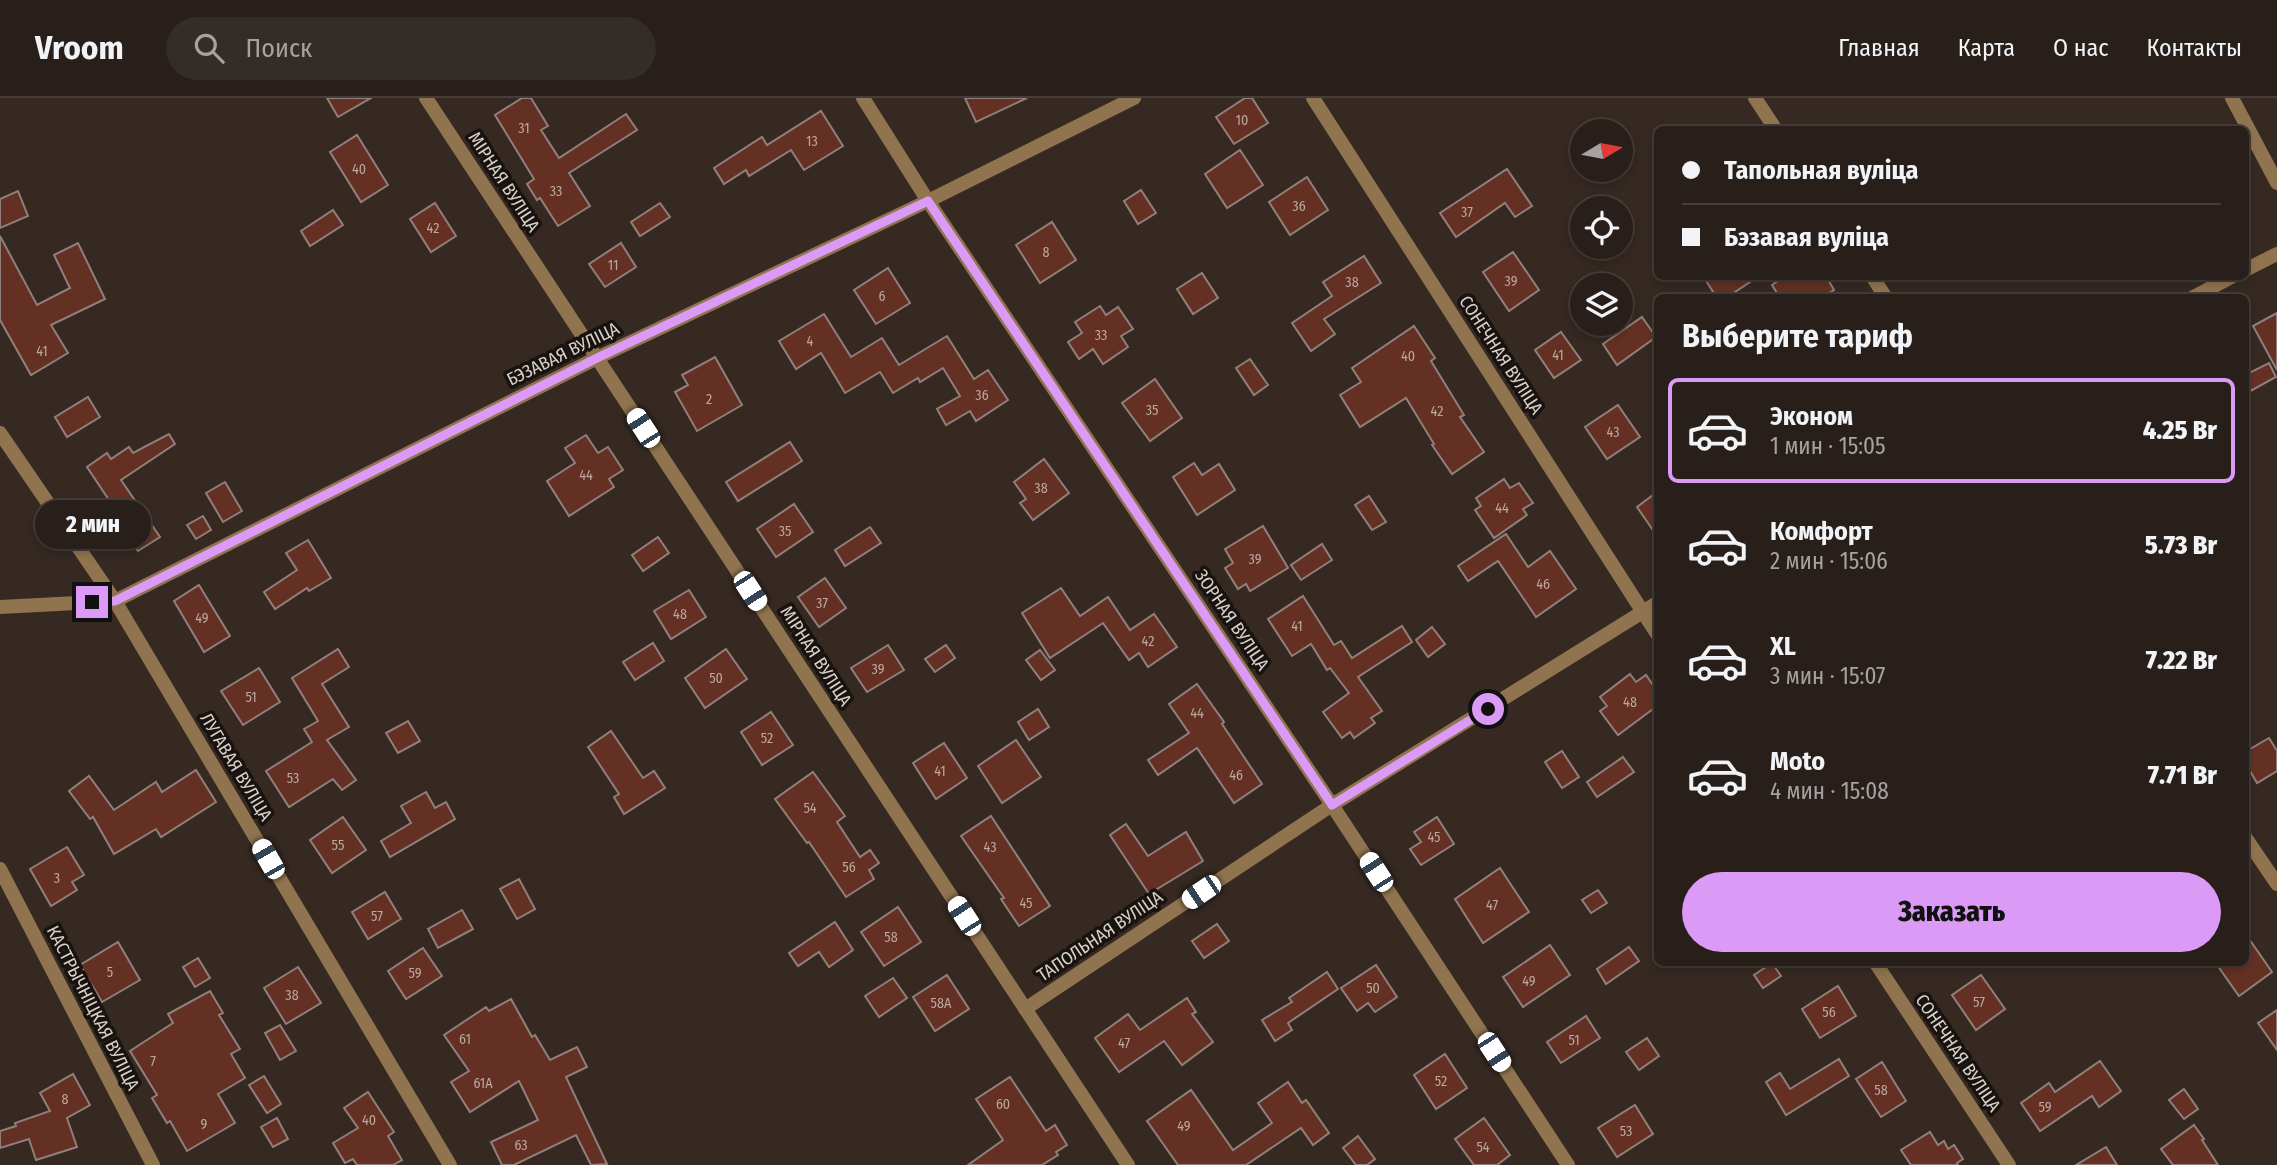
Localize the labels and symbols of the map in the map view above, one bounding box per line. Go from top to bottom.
house number: 10 [1236,112,1248,129]
north arrow [1570,119,1633,182]
house number: 31 [518,120,530,137]
street label: МІРНАЯ ВУЛІЦА [464,128,545,237]
house number: 13 [806,133,818,150]
house number: 40 [352,161,366,178]
house number: 33 [550,183,562,200]
house number: 36 [1292,198,1306,215]
house number: 37 [1461,204,1473,221]
house number: 42 [427,220,439,237]
house number: 8 [1043,244,1050,261]
house number: 11 [608,257,618,274]
house number: 39 [1505,273,1518,290]
house number: 38 [1345,274,1359,291]
house number: 6 [879,288,886,305]
street label: СОНЕЧНАЯ ВУЛІЦА [1454,291,1548,419]
street label: БЭЗАВАЯ ВУЛІЦА [503,317,623,391]
house number: 33 [1095,327,1107,344]
house number: 4 [807,333,814,350]
house number: 41 [36,343,48,360]
house number: 41 [1552,347,1564,364]
house number: 40 [1401,348,1415,365]
house number: 36 [975,387,989,404]
house number: 2 [706,391,712,408]
house number: 35 [1146,402,1158,419]
house number: 42 [1431,403,1443,420]
car [623,405,664,451]
house number: 43 [1607,424,1619,441]
house number: 44 [579,467,593,484]
house number: 38 [1034,480,1048,497]
callout: 2 мин [34,500,150,550]
house number: 44 [1495,500,1509,517]
house number: 35 [779,523,791,540]
house number: 39 [1249,551,1262,568]
street label: ЗОРНАЯ ВУЛІЦА [1190,565,1274,675]
car [730,568,771,614]
house number: 46 [1536,576,1550,593]
route end [76,586,108,618]
house number: 37 [816,595,828,612]
street label: МІРНАЯ ВУЛІЦА [776,602,857,711]
house number: 48 [673,606,687,623]
house number: 49 [195,610,209,627]
house number: 41 [1291,618,1303,635]
house number: 42 [1142,633,1154,650]
house number: 39 [872,661,885,678]
house number: 50 [709,670,723,687]
house number: 51 [245,689,257,706]
route start [1472,693,1504,725]
house number: 48 [1623,694,1637,711]
house number: 44 [1190,705,1204,722]
street label: ЛУГАВАЯ ВУЛІЦА [195,709,277,825]
house number: 52 [761,730,773,747]
house number: 41 [934,763,946,780]
house number: 46 [1229,767,1243,784]
house number: 53 [287,770,299,787]
house number: 54 [803,800,817,817]
house number: 45 [1427,829,1441,846]
car [249,836,288,882]
house number: 55 [332,837,344,854]
house number: 43 [984,839,996,856]
car [1356,849,1397,895]
house number: 56 [842,859,856,876]
house number: 3 [54,870,60,887]
car [1178,872,1225,912]
street label: ТАПОЛЬНАЯ ВУЛІЦА [1033,886,1167,986]
car [944,893,985,939]
house number: 45 [1019,895,1033,912]
house number: 47 [1486,897,1498,914]
house number: 57 [371,908,383,925]
street label: КАСТРЫЧНІЦКАЯ ВУЛІЦА [42,922,144,1094]
house number: 58 [884,929,898,946]
house number: 5 [107,964,113,981]
house number: 59 [408,965,422,982]
house number: 49 [1522,973,1536,990]
house number: 50 [1366,980,1380,997]
house number: 38 [285,987,299,1004]
street label: СОНЕЧНАЯ ВУЛІЦА [1911,990,2006,1116]
house number: 57 [1973,994,1985,1011]
house number: 58А [931,995,952,1012]
house number: 56 [1822,1004,1836,1021]
car [1474,1029,1515,1075]
house number: 61 [459,1031,471,1048]
house number: 51 [1568,1032,1580,1049]
house number: 47 [1118,1035,1130,1052]
house number: 7 [150,1053,156,1070]
house number: 52 [1435,1073,1447,1090]
house number: 61А [473,1075,493,1092]
house number: 58 [1874,1082,1888,1099]
house number: 8 [62,1091,69,1108]
house number: 60 [996,1096,1010,1113]
house number: 59 [2038,1099,2052,1116]
house number: 40 [362,1112,376,1129]
house number: 9 [201,1116,208,1133]
house number: 49 [1177,1118,1191,1135]
house number: 53 [1620,1123,1632,1140]
house number: 63 [514,1137,528,1154]
house number: 54 [1476,1139,1490,1156]

